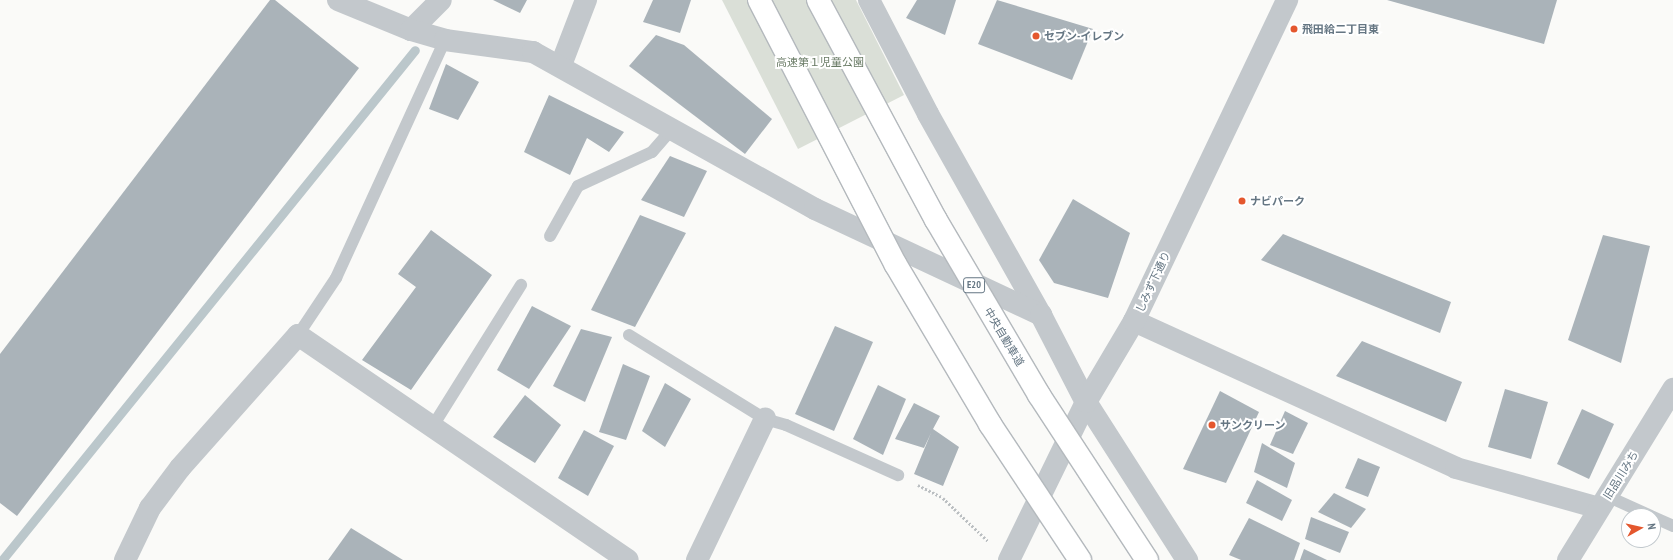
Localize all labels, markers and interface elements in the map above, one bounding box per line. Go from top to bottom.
place label: 飛田給二丁目東 [1302,22,1379,36]
marker: 飛田給二丁目東 [1289,24,1299,34]
place label: セブン-イレブン [1044,29,1124,43]
marker: セブン-イレブン [1031,31,1041,41]
park label: 高速第１児童公園 [776,55,864,69]
place label: ナビパーク [1250,194,1305,208]
marker: ナビパーク [1237,196,1247,206]
street label: しみず下通り [1133,249,1173,315]
road number: E20 [963,277,985,293]
street label: 中央自動車道 [981,305,1027,369]
place label: サンクリーン [1220,418,1286,432]
marker: サンクリーン [1207,420,1217,430]
street label: 旧品川みち [1601,448,1641,502]
north arrow [1621,508,1661,548]
text: N [1645,523,1659,530]

